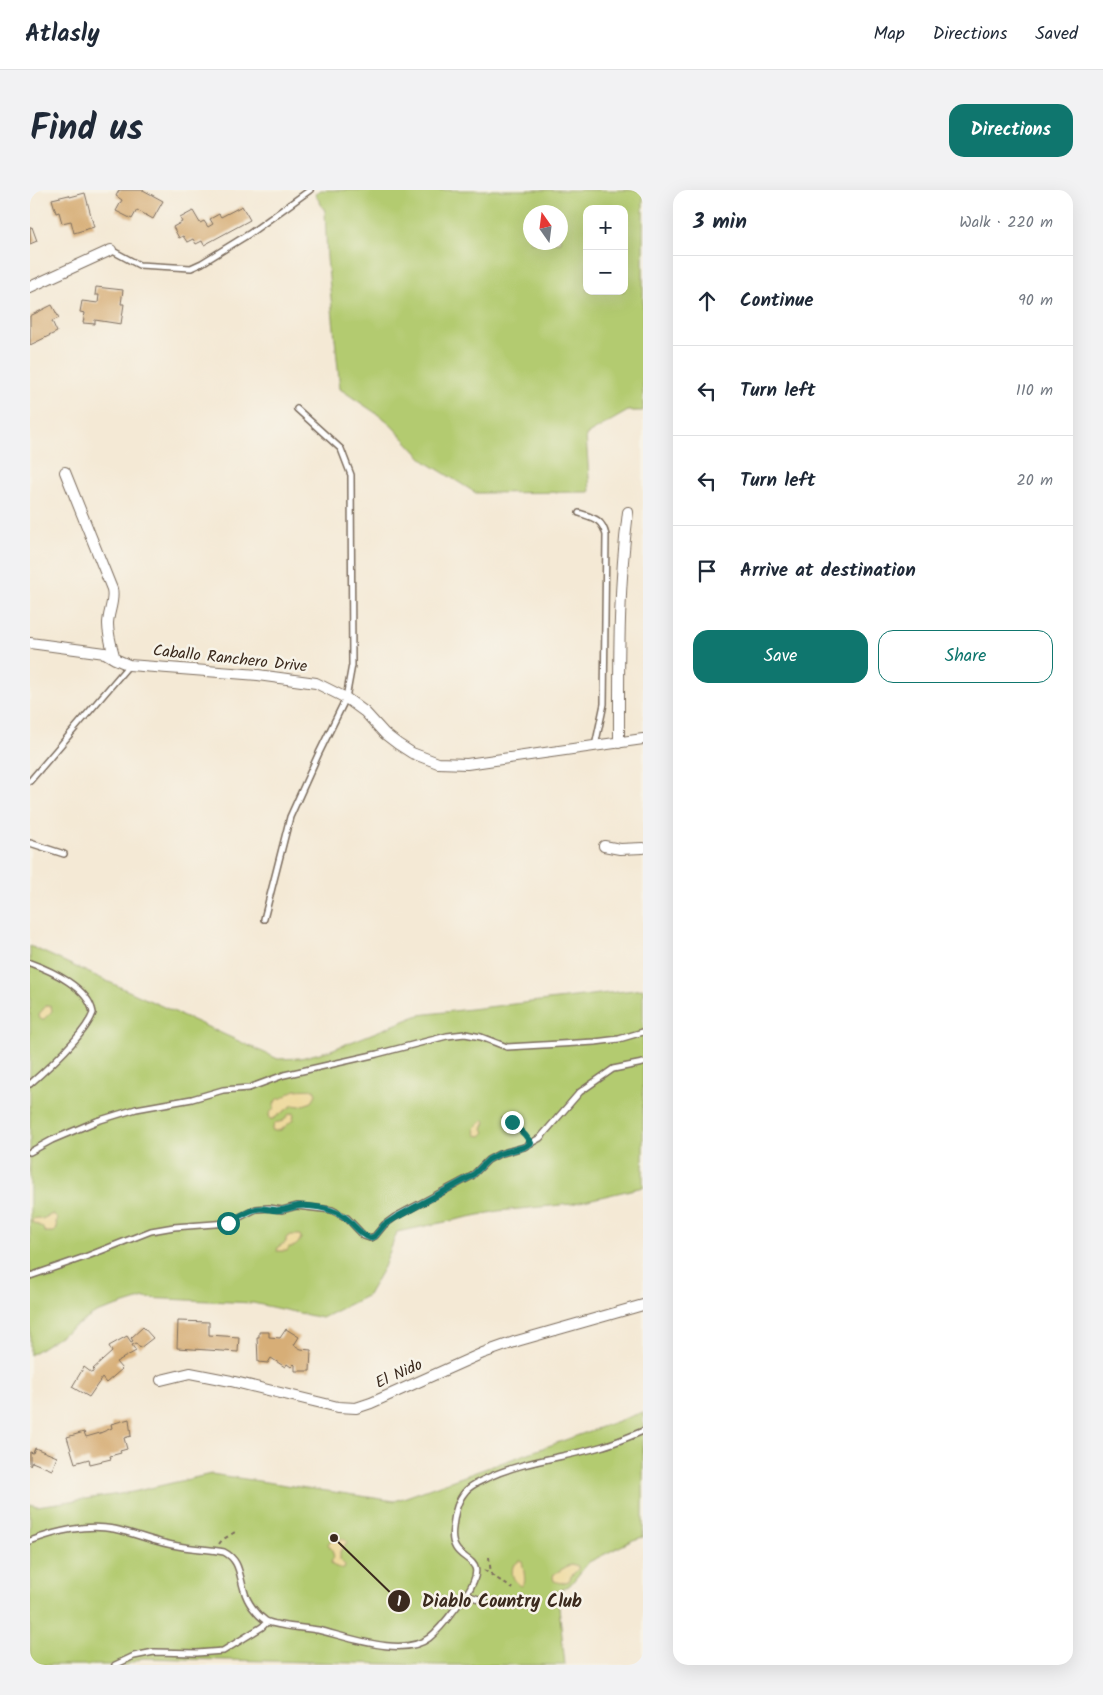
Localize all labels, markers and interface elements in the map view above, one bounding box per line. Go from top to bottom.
text: Atlasly [25,15,100,54]
text: Map [873,20,905,49]
text: Directions [933,20,1007,49]
text: Saved [1035,20,1078,49]
text: Find us [30,102,143,158]
button: Directions [949,104,1073,157]
north arrow [523,205,568,250]
map controls [583,205,628,295]
button: + [583,205,628,250]
text: 3 min [693,206,747,239]
text: Walk · 220 m [959,210,1053,235]
button: − [583,250,628,295]
text: Continue [740,286,813,316]
icon: ahead [693,287,721,315]
text: 90 m [1018,288,1053,313]
text: Turn left [740,376,815,406]
icon: left [693,377,721,405]
text: 110 m [1016,378,1053,403]
text: Turn left [740,466,815,496]
icon: left [693,467,721,495]
text: 20 m [1017,468,1053,493]
text: Arrive at destination [740,556,916,586]
icon: arrive [693,557,721,585]
button: Save [693,630,868,683]
button: Share [878,630,1053,683]
street label: Caballo Ranchero Drive [152,638,308,680]
route end [501,1111,524,1134]
route start [217,1212,240,1235]
street label: El Nido [371,1352,427,1396]
callout: Diablo Country Club [387,1585,592,1618]
text: Diablo Country Club [422,1588,582,1617]
text: 1 [397,1590,402,1614]

